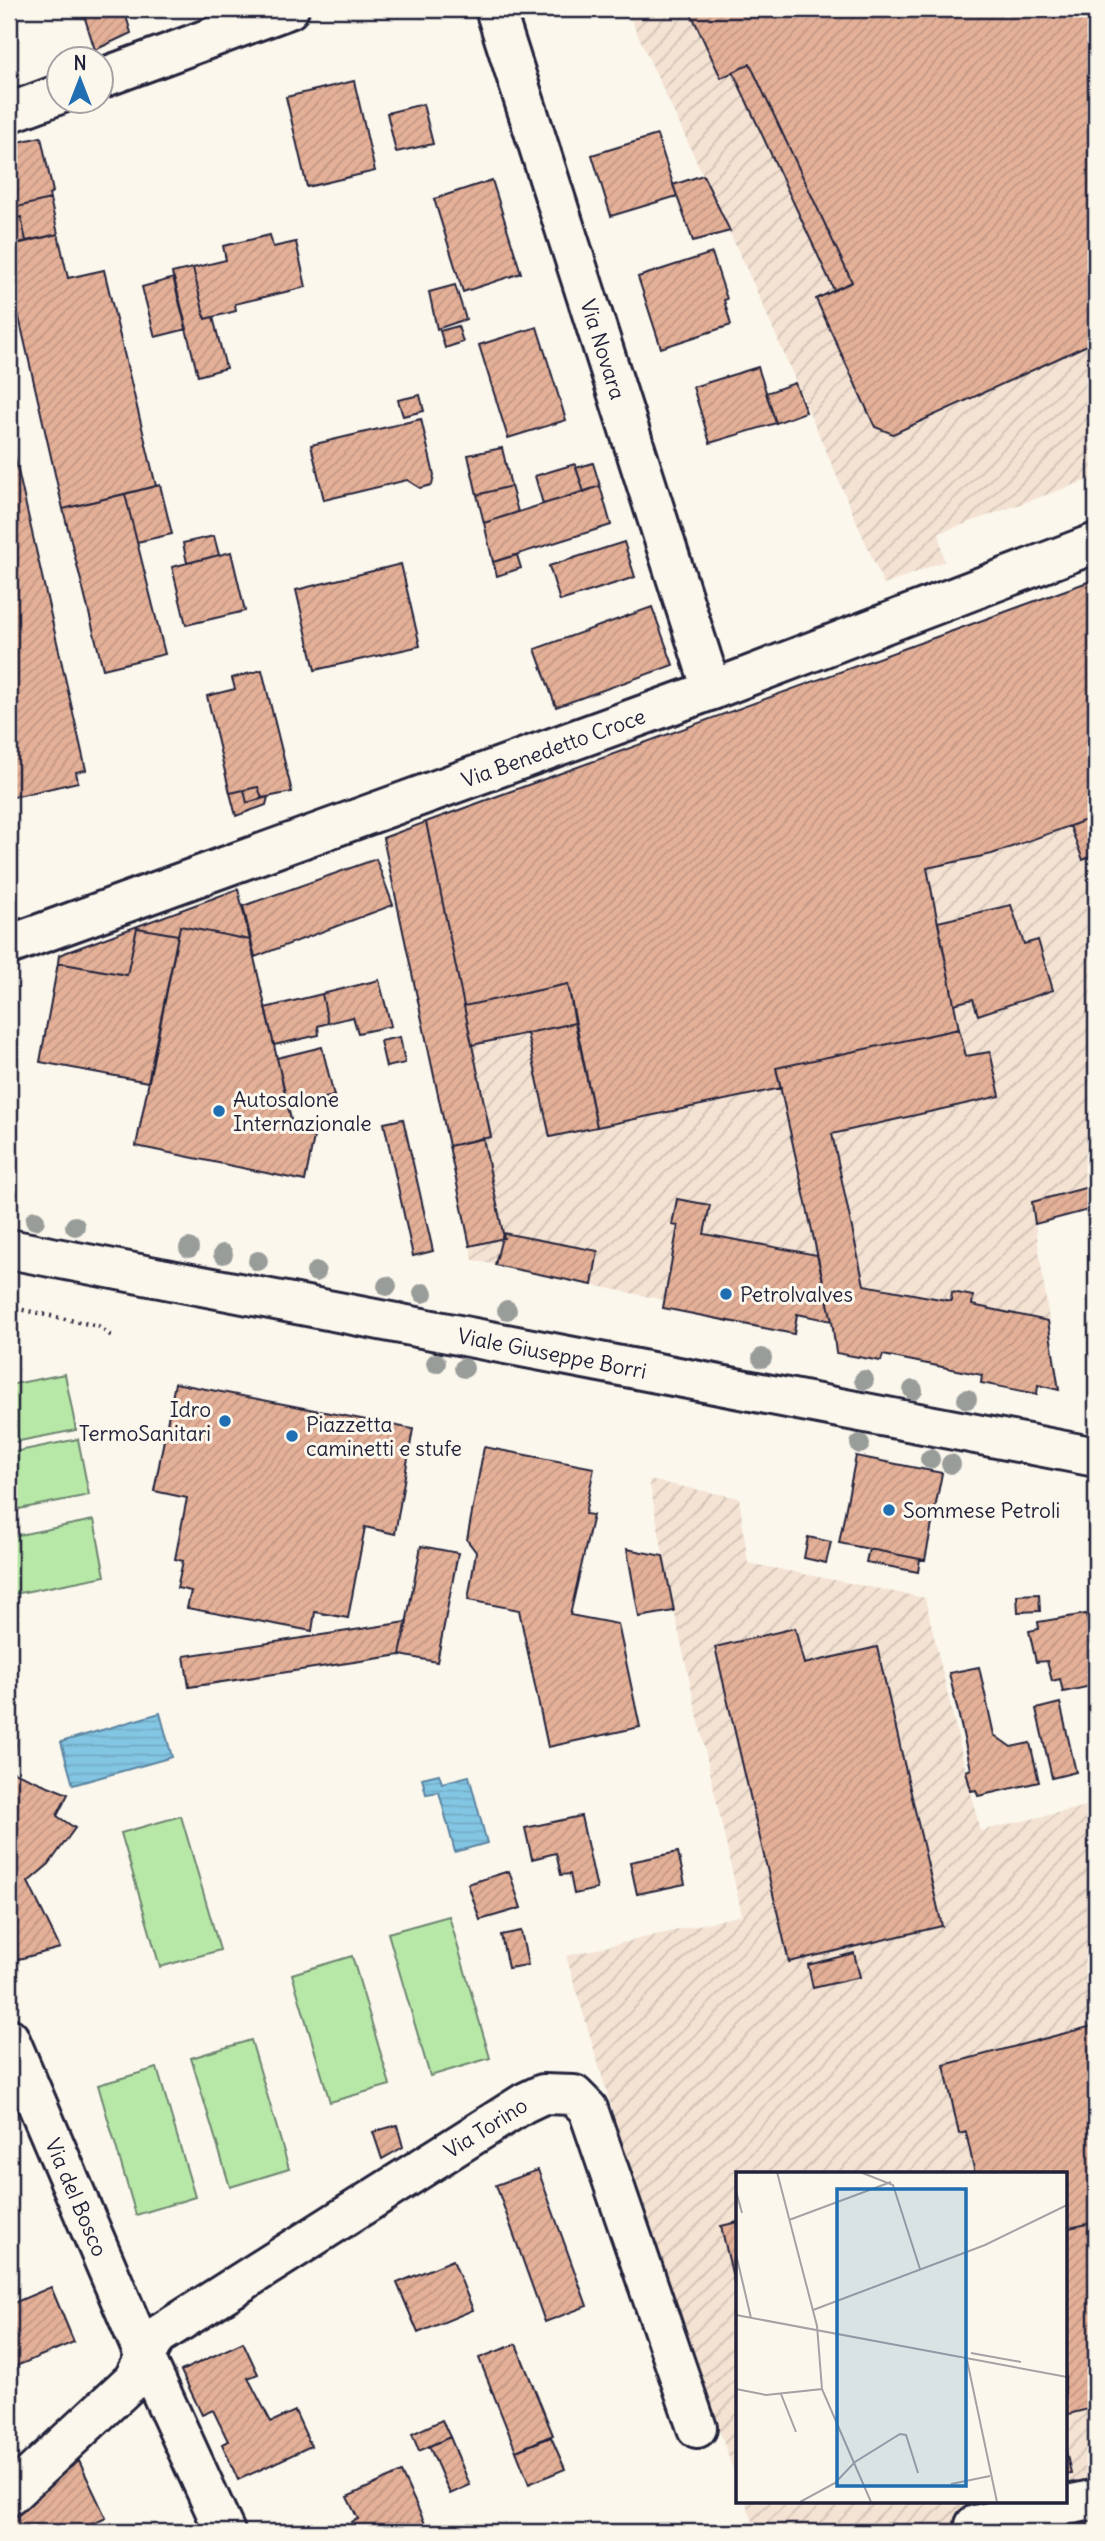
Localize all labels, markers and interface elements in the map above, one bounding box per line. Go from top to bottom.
north arrow [46,46,116,116]
text: N [73,51,87,75]
street label: Via Novara [575,296,632,403]
street label: Via Benedetto Croce [458,702,649,793]
place label: Autosalone Internazionale [233,1086,372,1137]
marker: Autosalone Internazionale [211,1103,227,1119]
place label: Petrolvalves [740,1281,853,1308]
marker: Petrolvalves [718,1286,734,1302]
street label: Viale Giuseppe Borri [455,1322,649,1384]
place label: Idro TermoSanitari [79,1396,211,1447]
place label: Piazzetta caminetti e stufe [306,1411,462,1462]
marker: Idro TermoSanitari [217,1413,233,1429]
marker: Piazzetta caminetti e stufe [284,1428,300,1444]
place label: Sommese Petroli [903,1497,1060,1524]
marker: Sommese Petroli [881,1502,897,1518]
street label: Via Torino [439,2091,532,2164]
street label: Via del Bosco [40,2134,114,2260]
inset map [736,2172,1066,2502]

